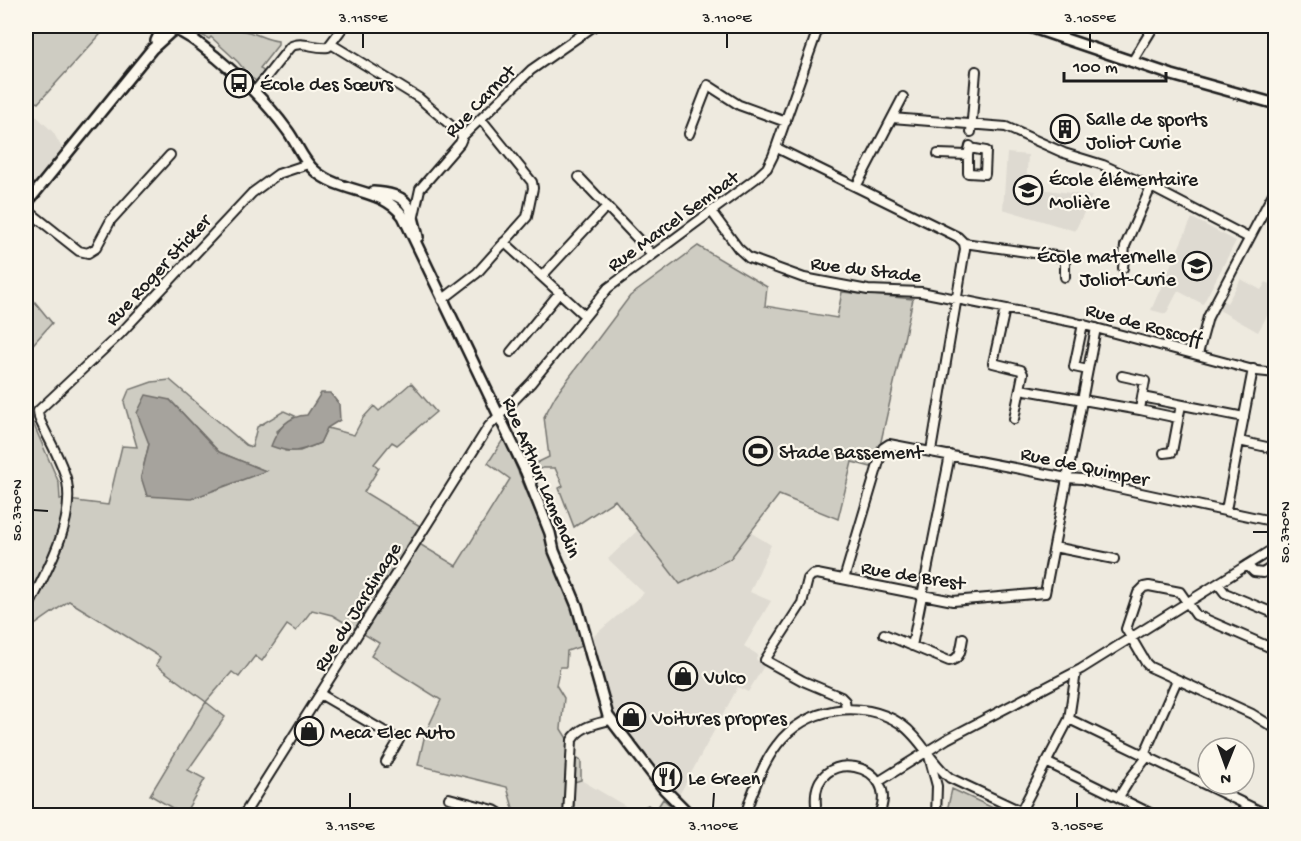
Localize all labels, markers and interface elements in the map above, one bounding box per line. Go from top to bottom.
text: 3.115°E [338,10,388,28]
text: 3.110°E [701,10,752,28]
text: 3.105°E [1063,10,1116,28]
scale bar [1064,45,1166,83]
text: 100 m [1072,58,1118,79]
street label: Rue Carnot [441,60,523,144]
bus stop icon: École des Sœurs [223,67,255,99]
place label: École des Sœurs [260,74,394,98]
place label: Salle de sports Joliot Curie [1086,110,1208,156]
building icon: Salle de sports Joliot Curie [1049,113,1081,145]
street label: Rue Marcel Sembat [604,166,746,278]
place label: École élémentaire Molière [1049,169,1199,216]
school or university icon: École élémentaire Molière [1012,174,1044,206]
street label: Rue Roger Sticker [102,209,218,332]
place label: École maternelle Joliot-Curie [1037,246,1177,293]
school or university icon: École maternelle Joliot-Curie [1181,250,1213,282]
street label: Rue du Stade [809,253,923,290]
street label: Rue de Roscoff [1082,300,1206,353]
street label: Rue Arthur Lamendin [496,395,584,562]
sports icon: Stade Bassement [742,435,774,467]
place label: Stade Bassement [779,443,925,466]
street label: Rue de Quimper [1018,444,1152,494]
text: 50.370°N [9,479,27,541]
text: 50.370°N [1277,501,1295,563]
street label: Rue du Jardinage [310,538,408,677]
street label: Rue de Brest [859,558,968,597]
shop icon: Vulco [667,660,699,692]
place label: Vulco [703,668,746,691]
shop icon: Voitures propres [615,701,647,733]
place label: Voitures propres [651,709,787,732]
shop icon: Meca Elec Auto [293,715,325,747]
place label: Meca Elec Auto [330,723,455,746]
north arrow [1196,736,1256,796]
restaurant icon: Le Green [651,761,683,793]
text: N [1220,768,1231,787]
place label: Le Green [688,769,761,792]
text: 3.115°E [325,818,375,836]
text: 3.110°E [687,818,738,836]
text: 3.105°E [1050,818,1103,836]

